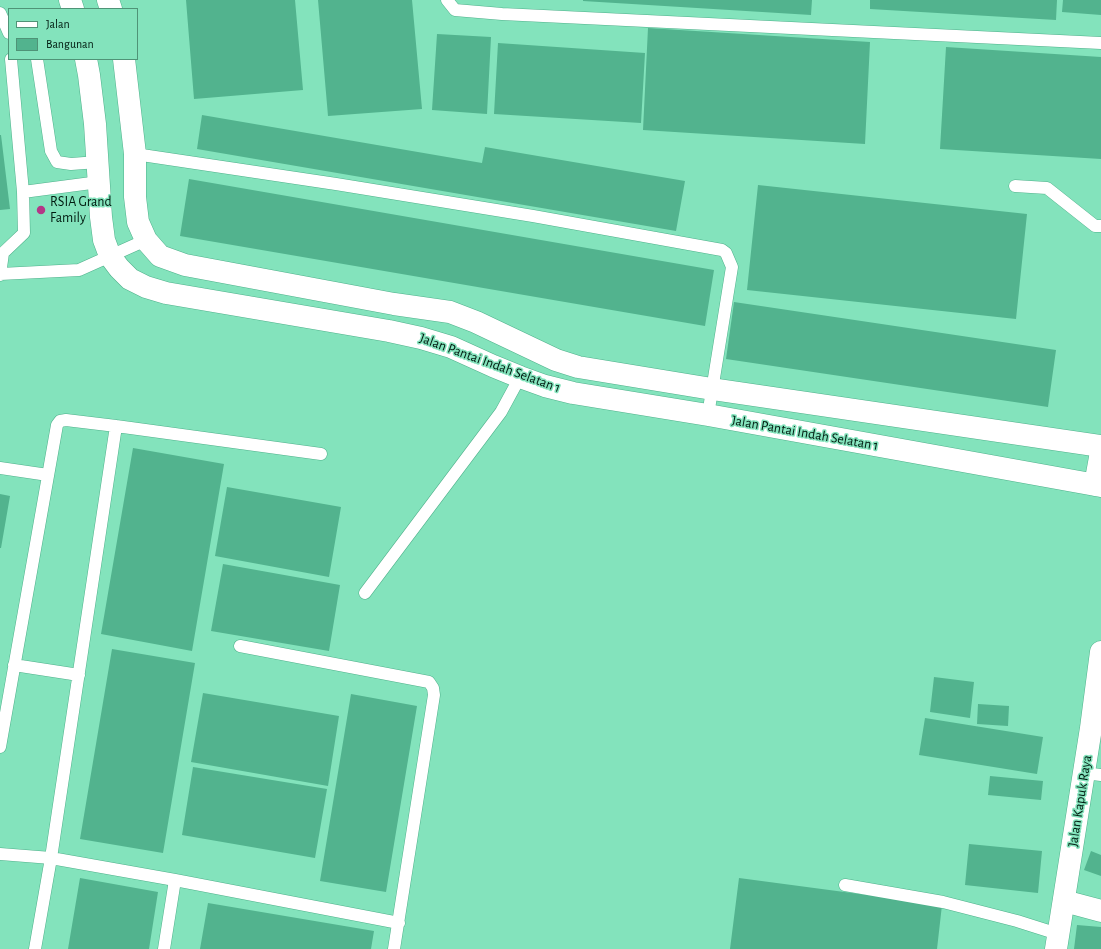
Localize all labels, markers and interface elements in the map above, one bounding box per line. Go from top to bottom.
legend [8,8,138,60]
text: Jalan [46,18,70,30]
text: Bangunan [46,38,94,50]
place label: RSIA Grand Family [50,194,112,226]
marker: RSIA Grand Family [35,204,47,216]
street label: Jalan Pantai Indah Selatan 1 [417,330,563,396]
street label: Jalan Pantai Indah Selatan 1 [730,412,880,454]
street label: Jalan Kapuk Raya [1064,754,1096,848]

